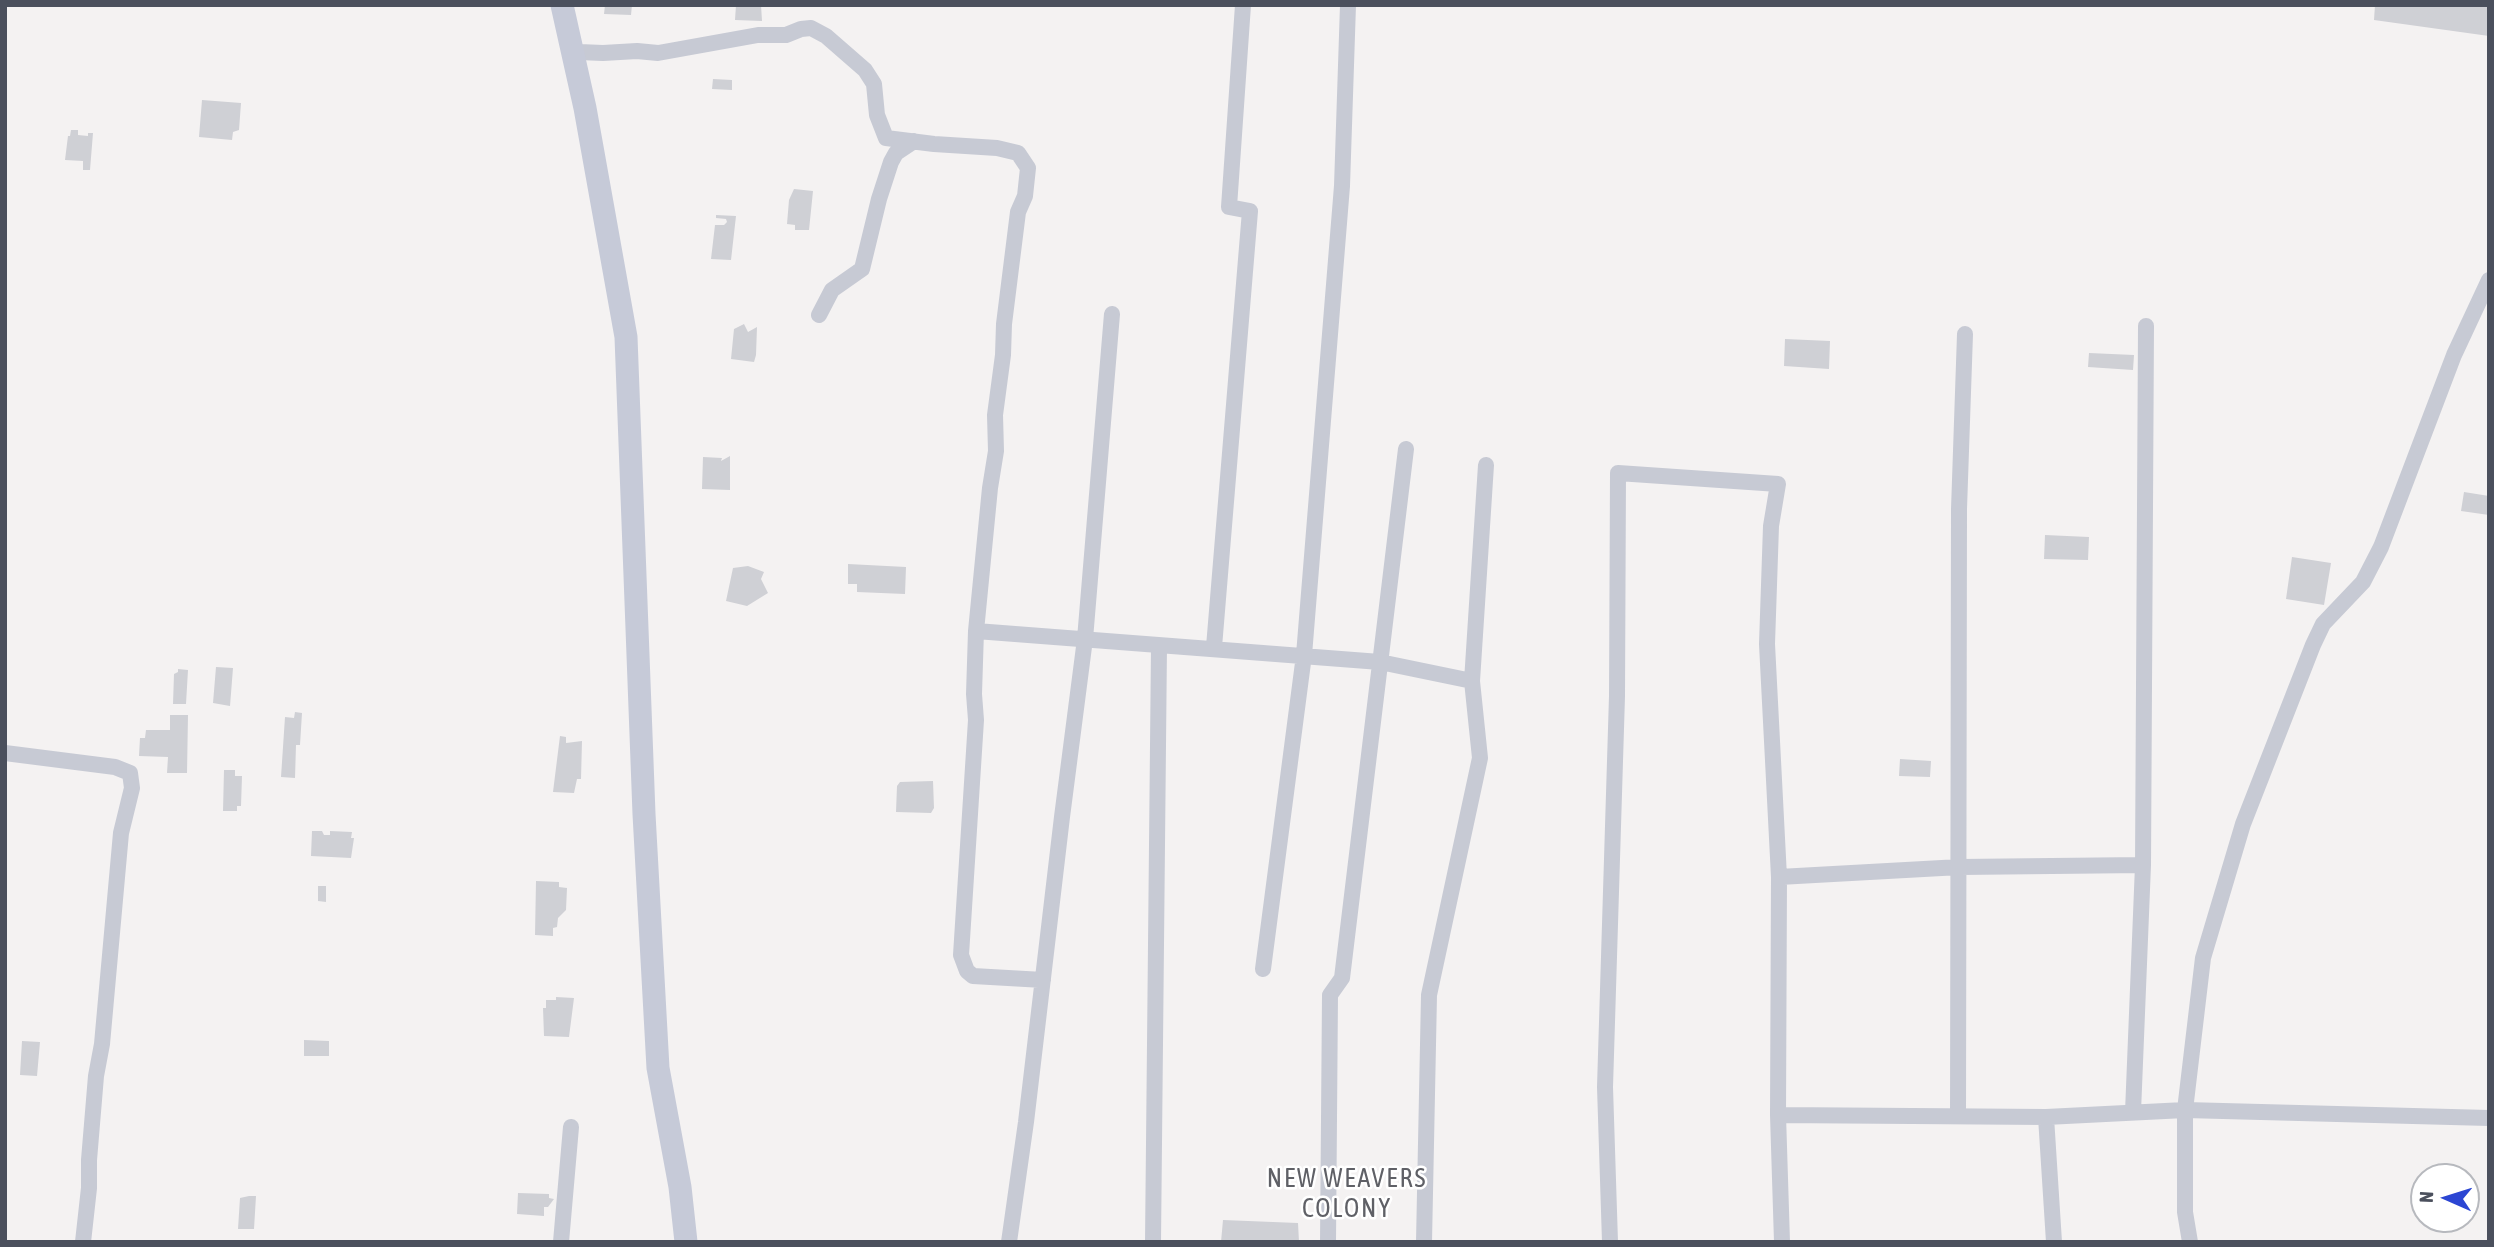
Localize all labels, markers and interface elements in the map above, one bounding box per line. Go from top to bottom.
district label: NEW WEAVERS COLONY [1268,1163,1426,1224]
north arrow [2410,1163,2480,1233]
text: N [2415,1191,2437,1203]

